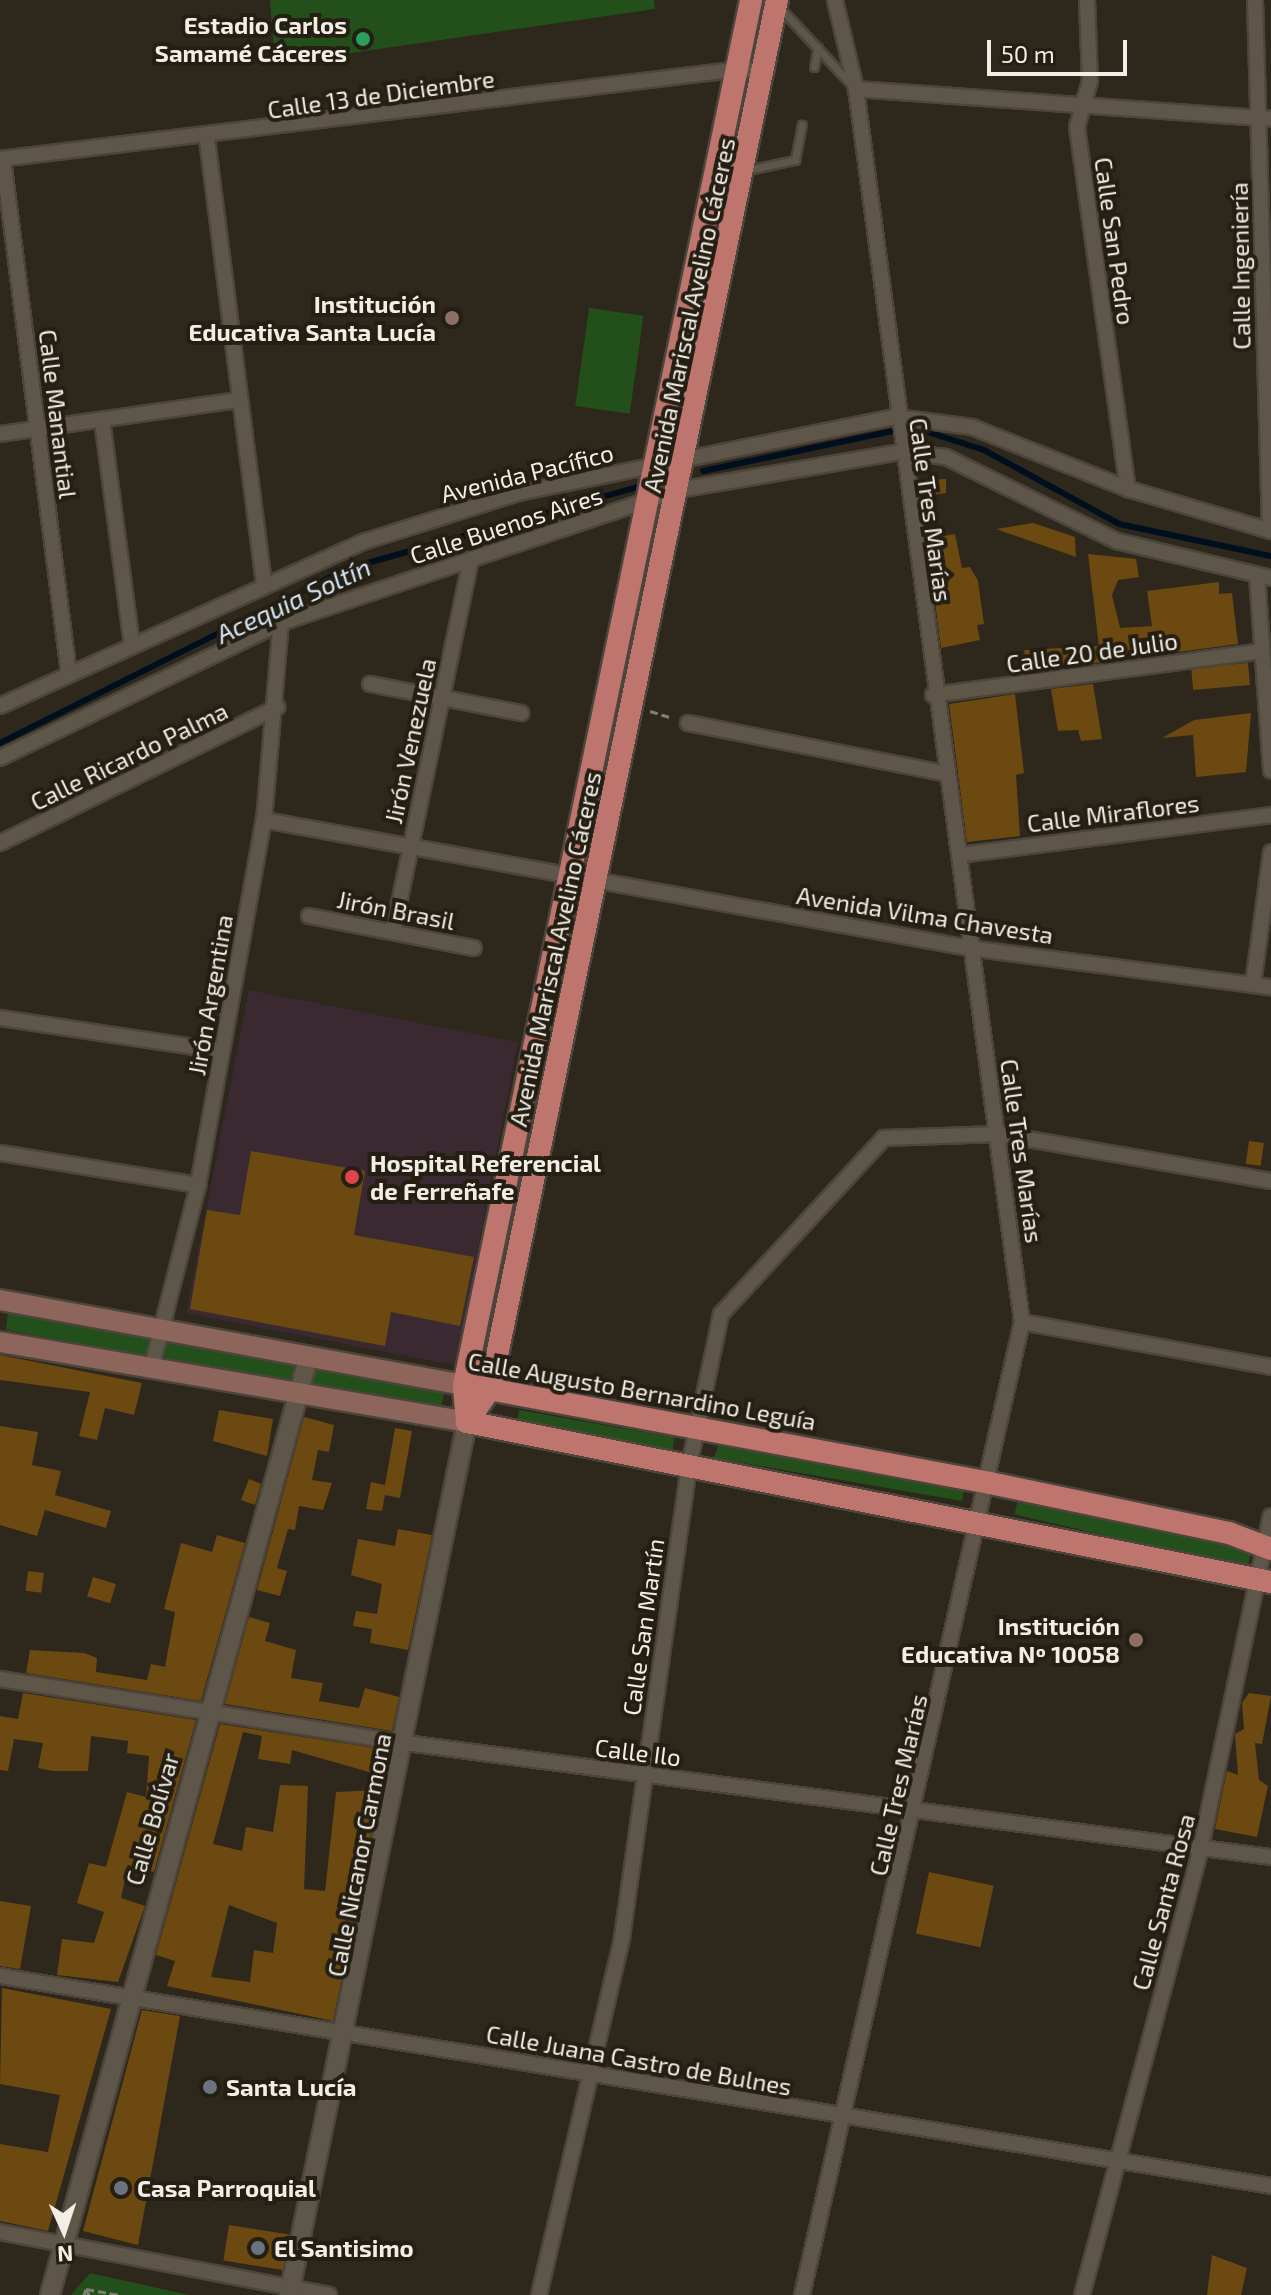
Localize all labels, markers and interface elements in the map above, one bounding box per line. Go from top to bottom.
place label: Estadio Carlos Samamé Cáceres [155,11,347,67]
scale bar [991,24,1131,74]
marker: Estadio Carlos Samamé Cáceres [354,30,372,48]
text: 50 m [1001,39,1055,68]
street label: Calle 13 de Diciembre [266,64,496,124]
street label: Avenida Mariscal Avelino Cáceres [637,134,741,496]
street label: Calle San Pedro [1089,155,1141,327]
street label: Calle Ingeniería [1224,182,1256,350]
place label: Institución Educativa Santa Lucía [188,290,436,346]
marker: Institución Educativa Santa Lucía [443,309,461,327]
street label: Calle Manantial [33,328,83,500]
street label: Calle Tres Marías [904,416,958,604]
street label: Avenida Pacífico [438,438,616,508]
street label: Calle Buenos Aires [406,480,606,570]
water label: Acequia Soltín [211,551,375,649]
street label: Calle 20 de Julio [1004,626,1180,678]
street label: Jirón Venezuela [378,655,442,827]
street label: Calle Ricardo Palma [26,696,232,816]
street label: Avenida Mariscal Avelino Cáceres [503,768,607,1130]
street label: Calle Miraflores [1025,788,1201,838]
street label: Avenida Vilma Chavesta [794,880,1056,950]
street label: Jirón Brasil [335,884,457,936]
street label: Jirón Argentina [182,912,238,1078]
street label: Calle Tres Marías [995,1057,1049,1245]
place label: Hospital Referencial de Ferreñafe [370,1149,602,1205]
marker: Hospital Referencial de Ferreñafe [341,1166,363,1188]
street label: Calle Augusto Bernardino Leguía [466,1346,818,1436]
street label: Calle San Martín [616,1537,670,1717]
place label: Institución Educativa Nº 10058 [901,1612,1120,1668]
marker: Institución Educativa Nº 10058 [1127,1631,1145,1649]
street label: Calle Tres Marías [863,1691,933,1879]
street label: Calle Nicanor Carmona [321,1731,397,1979]
street label: Calle Ilo [593,1732,683,1772]
street label: Calle Bolívar [119,1749,185,1889]
street label: Calle Santa Rosa [1126,1811,1200,1993]
street label: Calle Juana Castro de Bulnes [484,2019,794,2101]
place label: Santa Lucía [226,2073,357,2101]
marker: Santa Lucía [201,2078,219,2096]
place label: Casa Parroquial [137,2174,316,2202]
marker: Casa Parroquial [112,2179,130,2197]
north arrow [24,2191,104,2271]
place label: El Santisimo [274,2234,414,2262]
marker: El Santisimo [249,2239,267,2257]
text: N [57,2242,74,2268]

